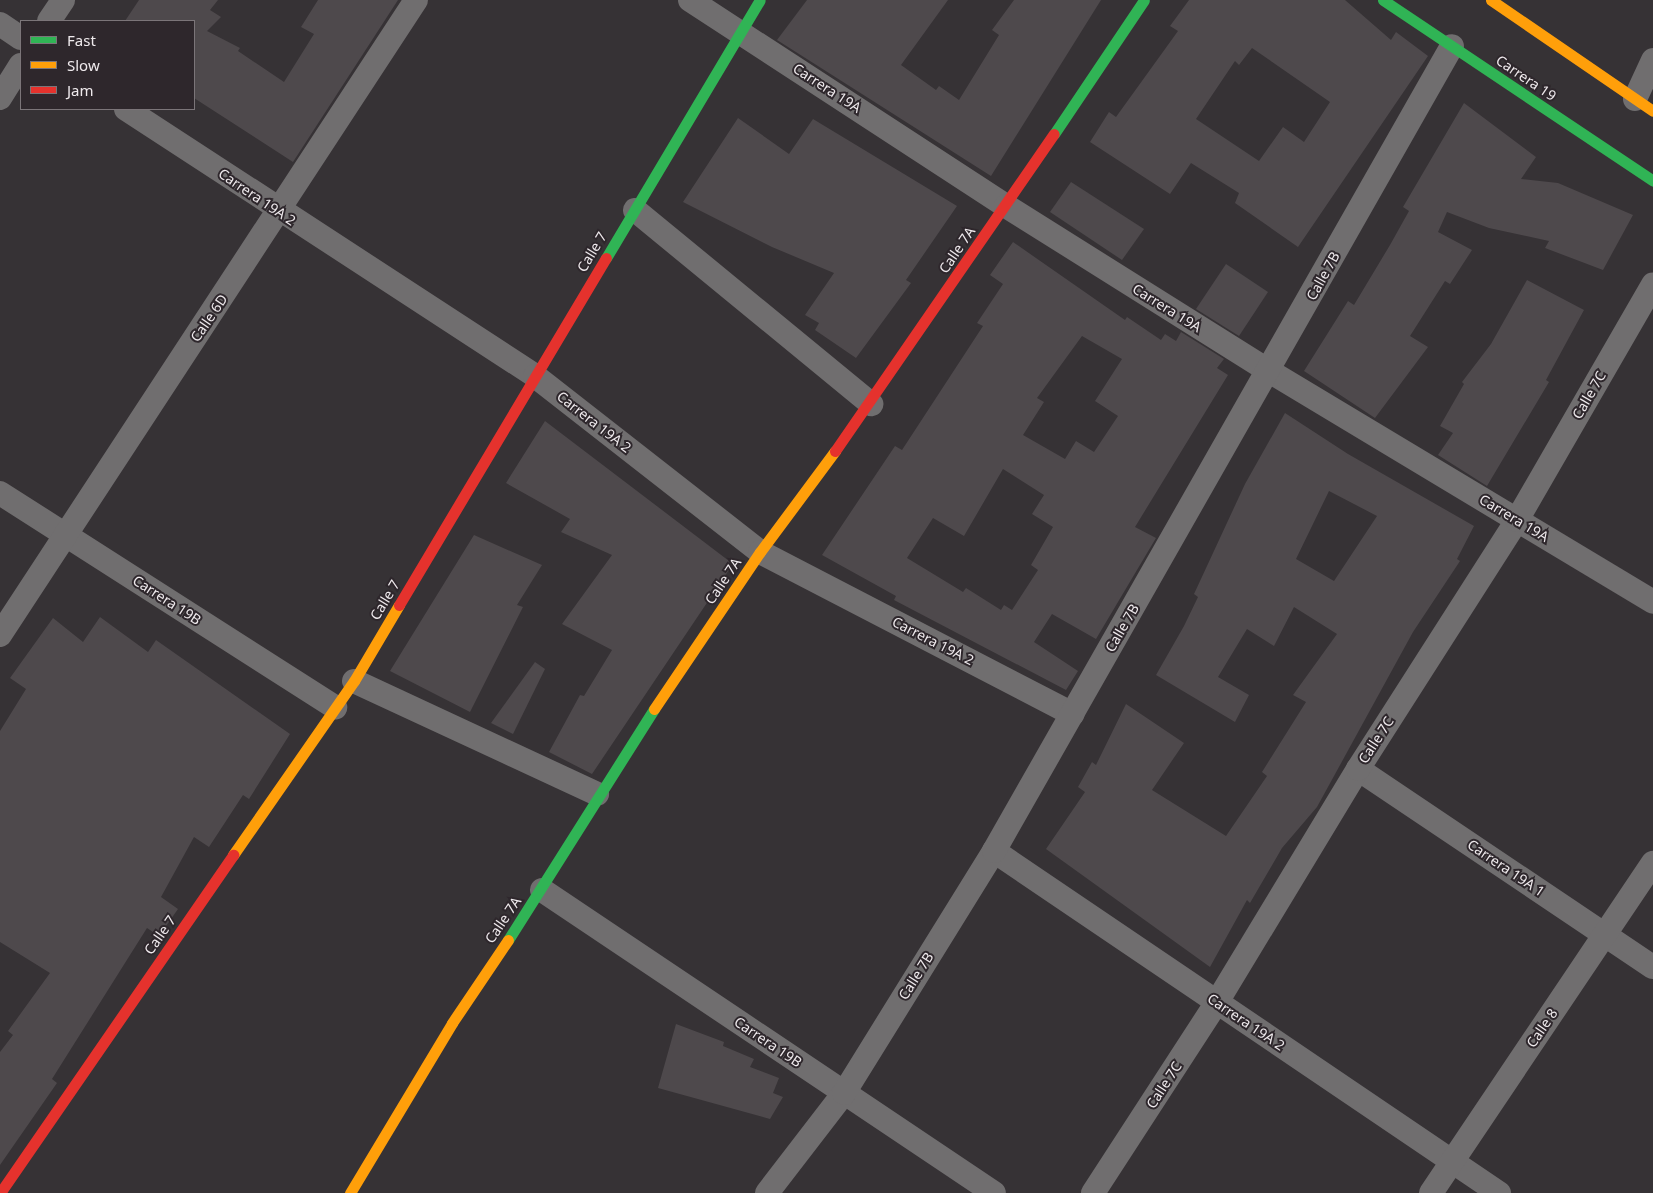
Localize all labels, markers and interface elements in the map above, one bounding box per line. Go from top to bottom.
legend [20,20,195,110]
text: Fast [67,30,96,50]
street label: Carrera 19 [1493,52,1559,104]
text: Slow [67,55,100,75]
street label: Carrera 19A [790,60,864,116]
text: Jam [67,80,94,100]
street label: Carrera 19A 2 [215,165,299,229]
street label: Calle 7A [935,224,979,276]
street label: Calle 7 [574,229,610,275]
street label: Calle 7B [1303,249,1343,303]
street label: Carrera 19A [1130,280,1204,336]
street label: Calle 6D [187,291,231,345]
street label: Calle 7C [1569,368,1609,422]
street label: Carrera 19A 2 [554,388,634,456]
street label: Carrera 19A [1476,491,1552,545]
street label: Calle 7A [701,555,745,607]
street label: Carrera 19B [130,572,204,628]
street label: Calle 7 [367,577,403,623]
street label: Calle 7B [1102,601,1142,655]
street label: Carrera 19A 2 [889,613,977,669]
street label: Calle 7C [1355,713,1397,767]
street label: Carrera 19A 1 [1464,836,1548,900]
street label: Calle 7A [481,894,525,946]
street label: Calle 7 [141,912,179,958]
street label: Calle 7B [895,949,937,1003]
street label: Carrera 19A 2 [1204,990,1288,1054]
street label: Calle 8 [1523,1005,1561,1051]
street label: Carrera 19B [731,1013,805,1071]
street label: Calle 7C [1143,1058,1185,1112]

